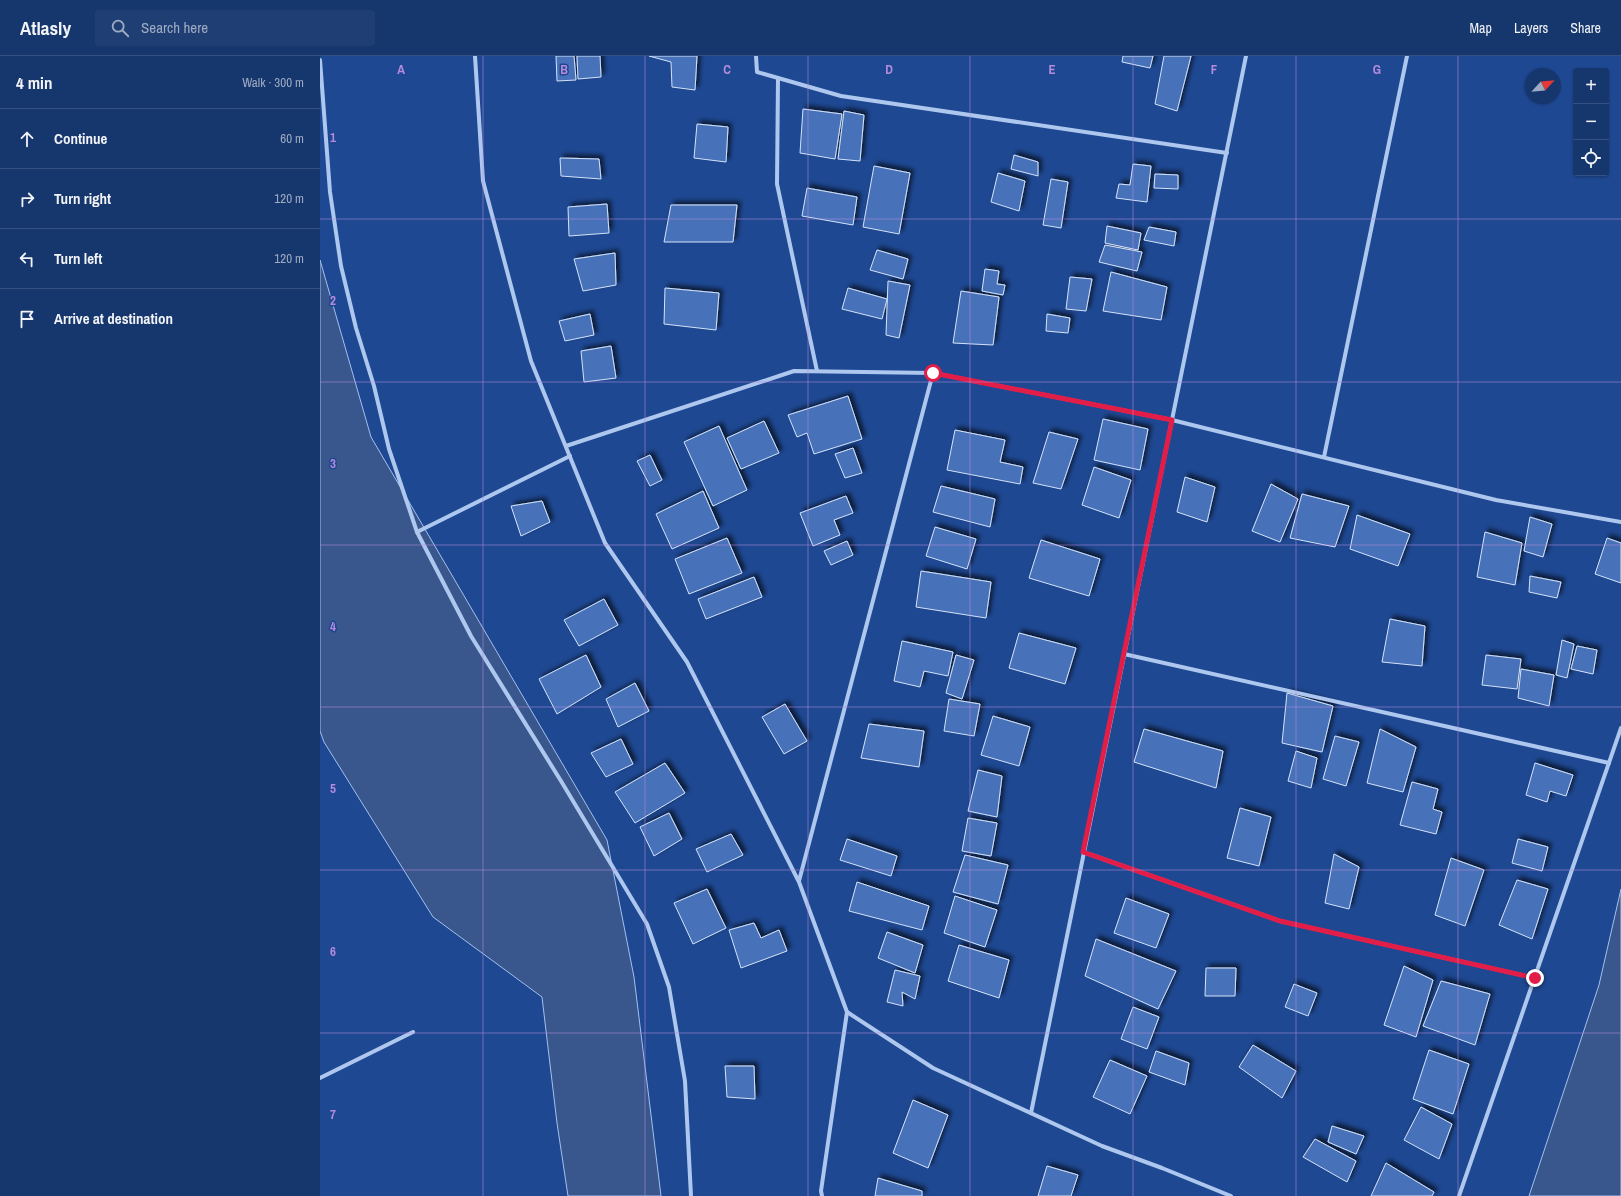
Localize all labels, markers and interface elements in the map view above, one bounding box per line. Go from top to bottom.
search box [95,10,375,46]
text: Atlasly [20,15,71,41]
icon: search [109,17,131,39]
text: Search here [141,17,208,38]
text: Map [1470,19,1492,37]
text: Layers [1514,19,1548,37]
text: Share [1570,19,1601,37]
text: A [397,61,405,78]
text: B [560,61,568,78]
text: C [723,61,731,78]
text: D [885,61,893,78]
text: E [1048,61,1056,78]
text: F [1211,61,1218,78]
text: G [1373,61,1381,78]
north arrow [1525,68,1561,104]
map controls [1573,68,1609,176]
button: + [1573,68,1609,104]
text: 4 min [16,71,52,94]
text: Walk · 300 m [242,74,304,91]
button: − [1573,104,1609,140]
icon: ahead [16,128,38,150]
text: Continue [54,128,107,149]
text: 1 [330,129,336,146]
text: 60 m [280,130,304,147]
button: locate [1573,140,1609,176]
icon: right [16,188,38,210]
text: Turn right [54,188,111,209]
text: 120 m [274,190,304,207]
icon: left [16,248,38,270]
text: Turn left [54,248,102,269]
text: 120 m [274,250,304,267]
text: 2 [330,292,336,309]
icon: arrive [16,308,38,330]
text: Arrive at destination [54,308,173,329]
route start [924,364,942,382]
text: 3 [330,455,336,472]
text: 4 [330,618,336,635]
text: 5 [330,780,336,797]
text: 6 [330,943,336,960]
route end [1526,969,1544,987]
text: 7 [330,1106,336,1123]

